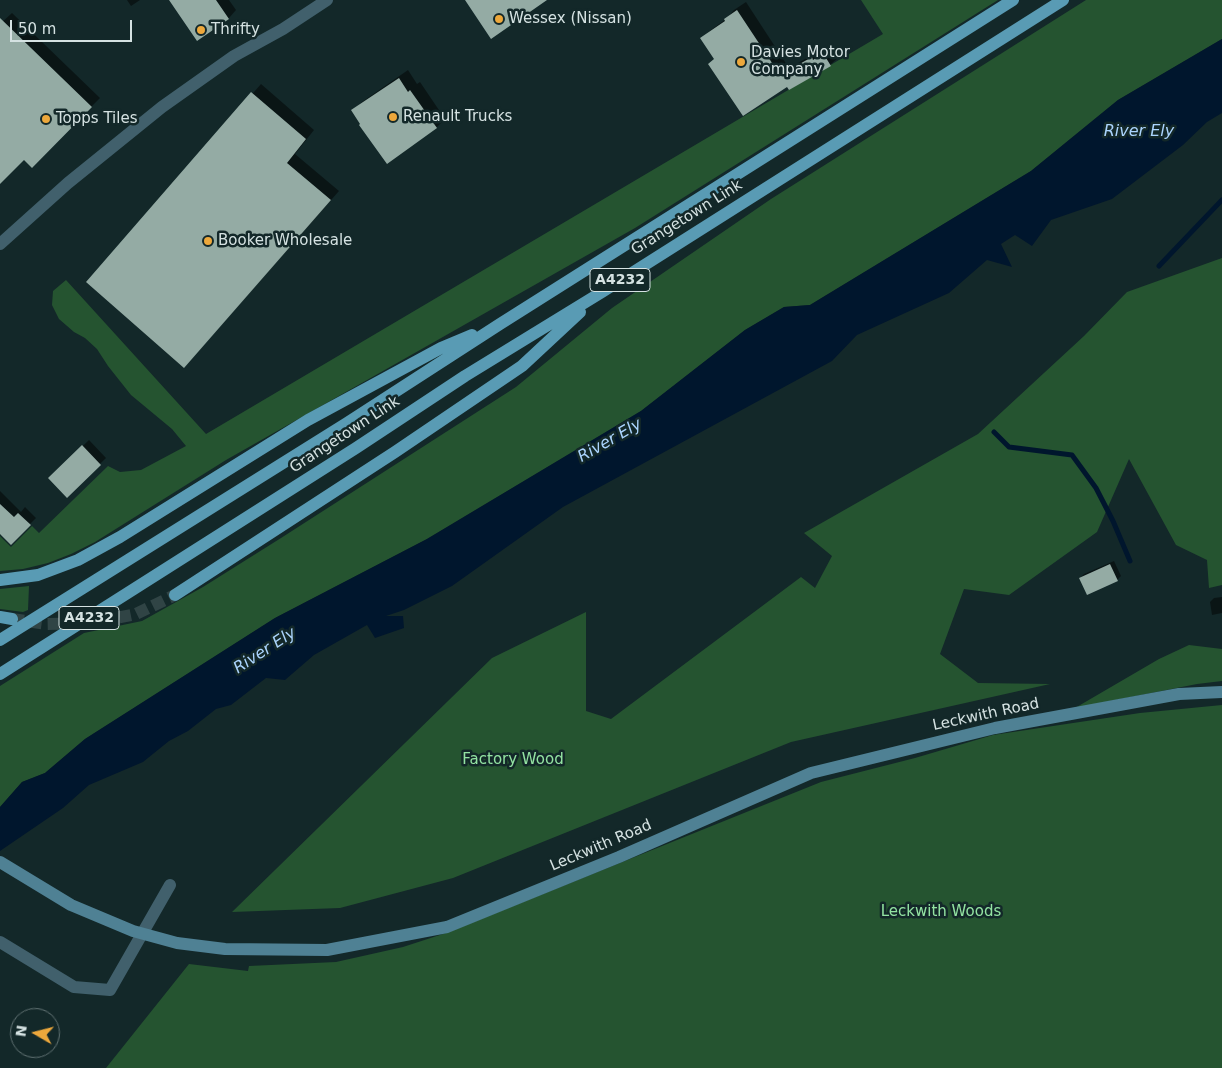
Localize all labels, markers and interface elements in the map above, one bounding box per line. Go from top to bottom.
scale bar [12,10,135,42]
place label: Wessex (Nissan) [509,10,632,28]
marker: Wessex (Nissan) [493,13,505,25]
text: 50 m [18,20,56,38]
place label: Thrifty [211,21,260,39]
marker: Thrifty [195,24,207,36]
place label: Davies Motor Company [751,44,850,79]
marker: Davies Motor Company [735,56,747,68]
place label: Renault Trucks [403,108,512,126]
place label: Topps Tiles [56,110,137,128]
marker: Renault Trucks [387,111,399,123]
marker: Topps Tiles [40,113,52,125]
water label: River Ely [1104,122,1174,142]
street label: Grangetown Link [628,177,746,259]
place label: Booker Wholesale [218,232,352,250]
marker: Booker Wholesale [202,235,214,247]
road number: A4232 [590,268,650,292]
street label: Grangetown Link [287,393,403,477]
water label: River Ely [575,415,645,467]
road number: A4232 [59,606,119,630]
water label: River Ely [230,624,300,678]
street label: Leckwith Road [931,695,1041,735]
park label: Factory Wood [462,751,564,769]
street label: Leckwith Road [548,817,654,875]
park label: Leckwith Woods [881,903,1001,921]
north arrow [10,1008,60,1058]
text: N [12,1024,30,1038]

